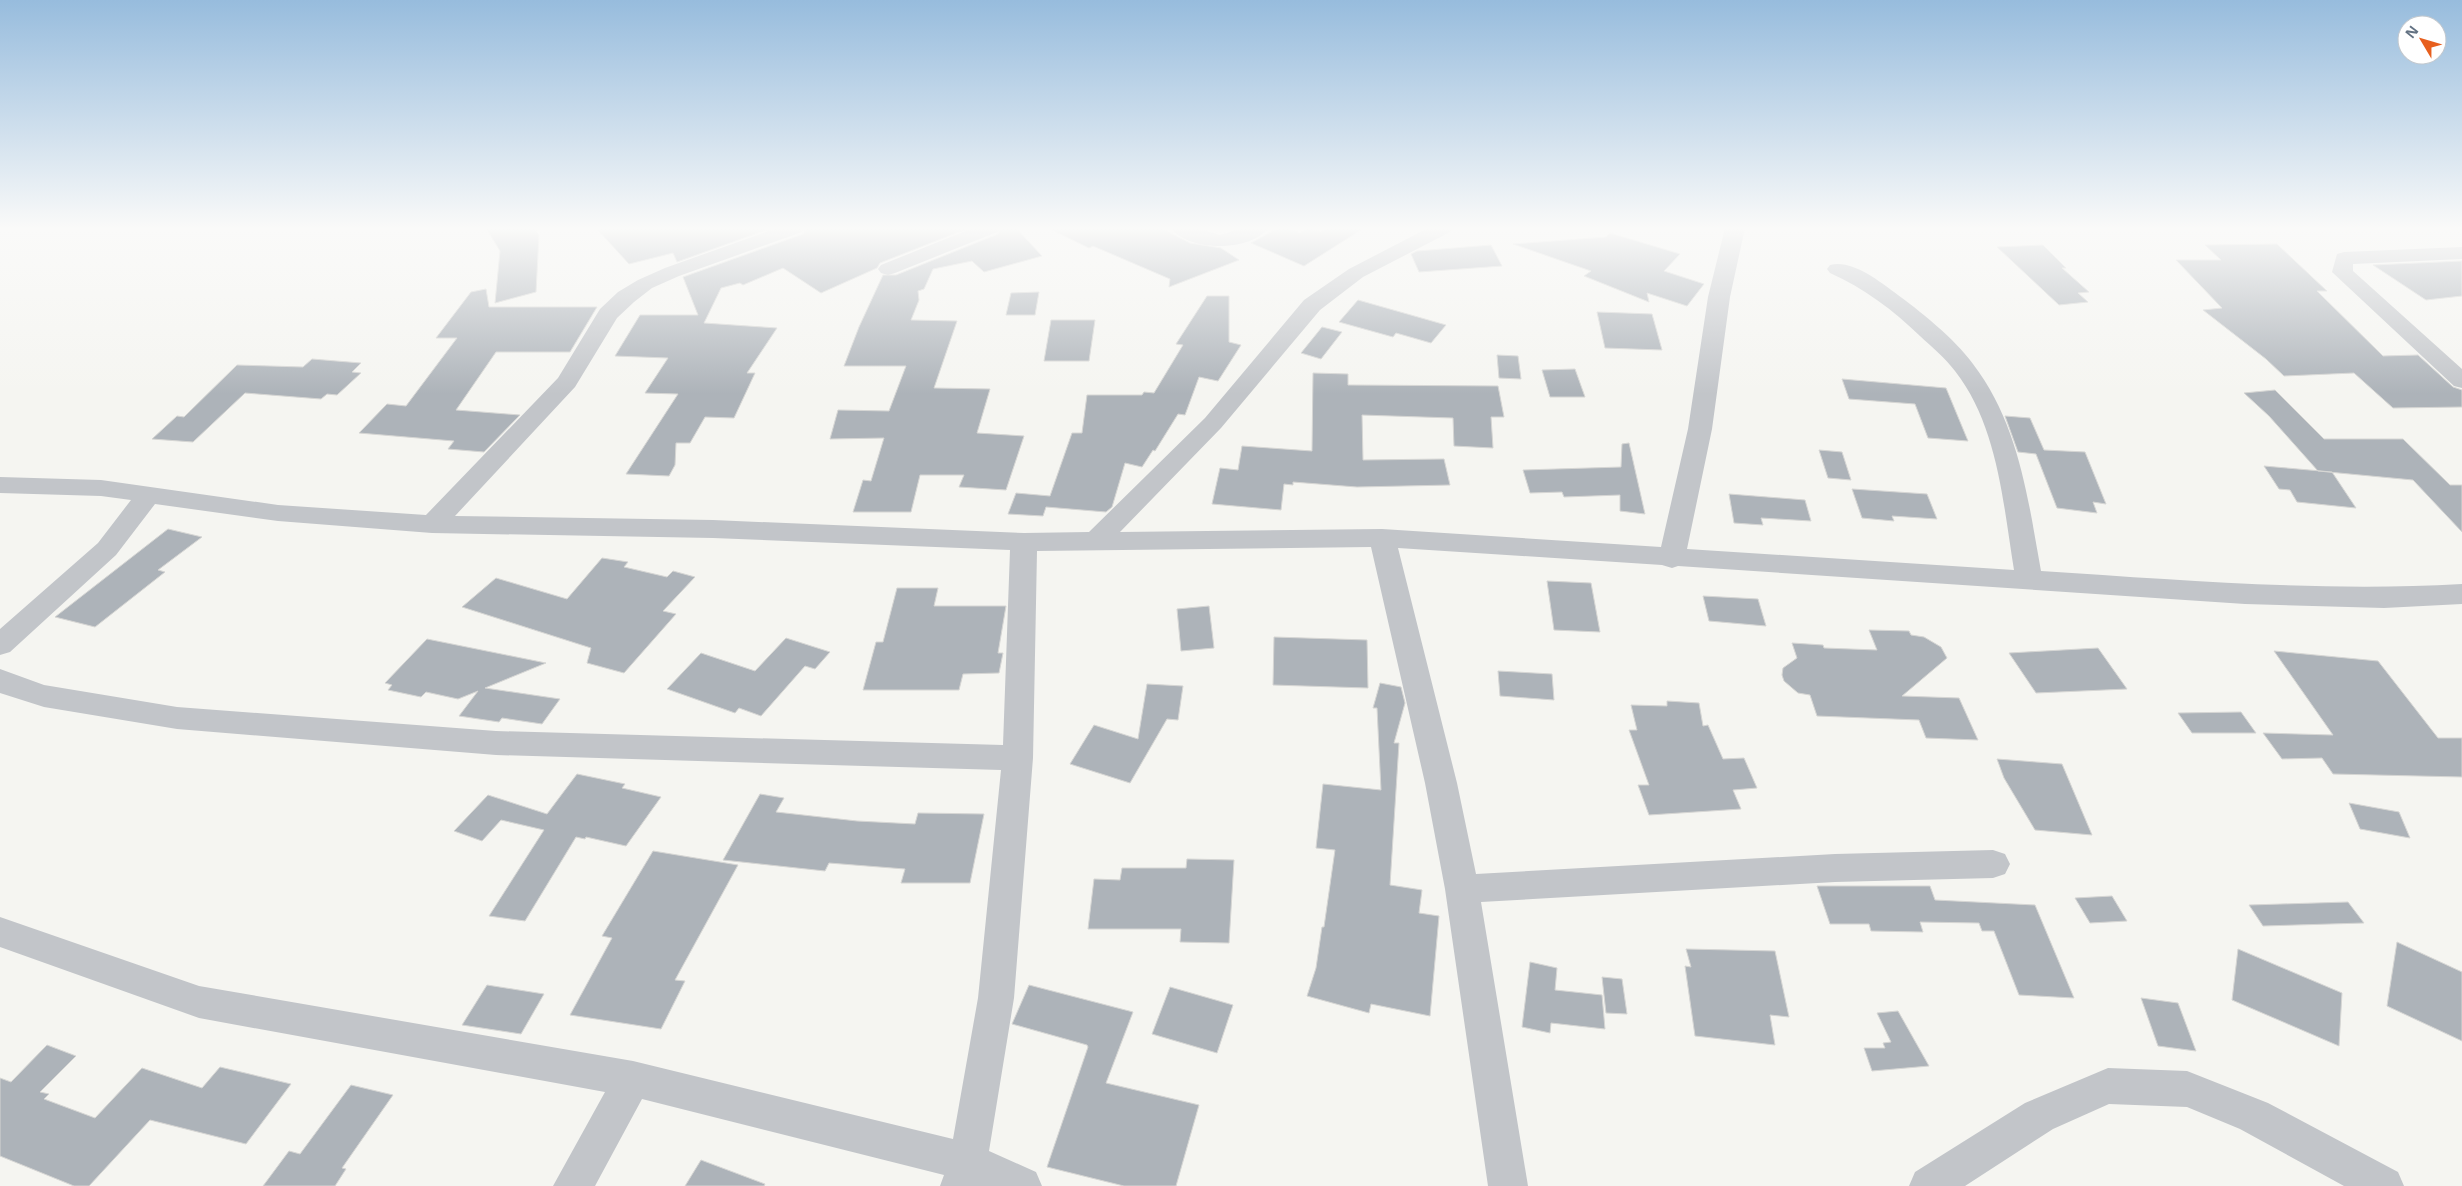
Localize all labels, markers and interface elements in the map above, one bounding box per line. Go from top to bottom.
north arrow [2397,15,2447,65]
text: N [2400,21,2422,42]

